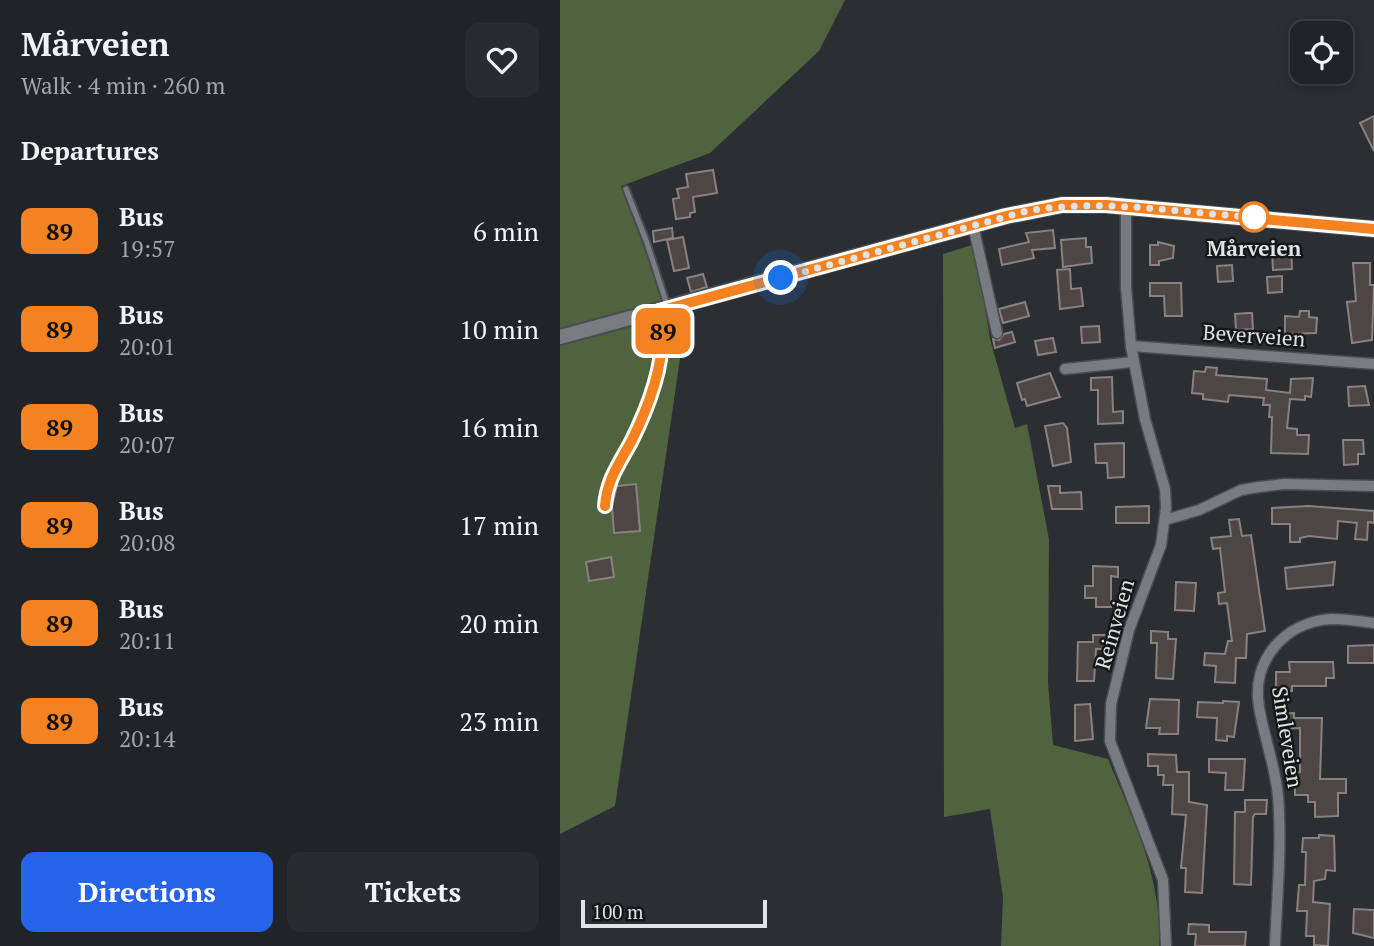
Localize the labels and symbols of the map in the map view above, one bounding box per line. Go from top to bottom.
marker: Mårveien [1239,202,1269,232]
place label: Mårveien [1207,234,1302,262]
your location [763,260,798,295]
line badge: 89 [632,308,694,354]
street label: Beverveien [1202,317,1307,353]
street label: Reinveien [1088,575,1140,672]
street label: Simleveien [1266,684,1310,790]
scale bar [581,897,766,929]

